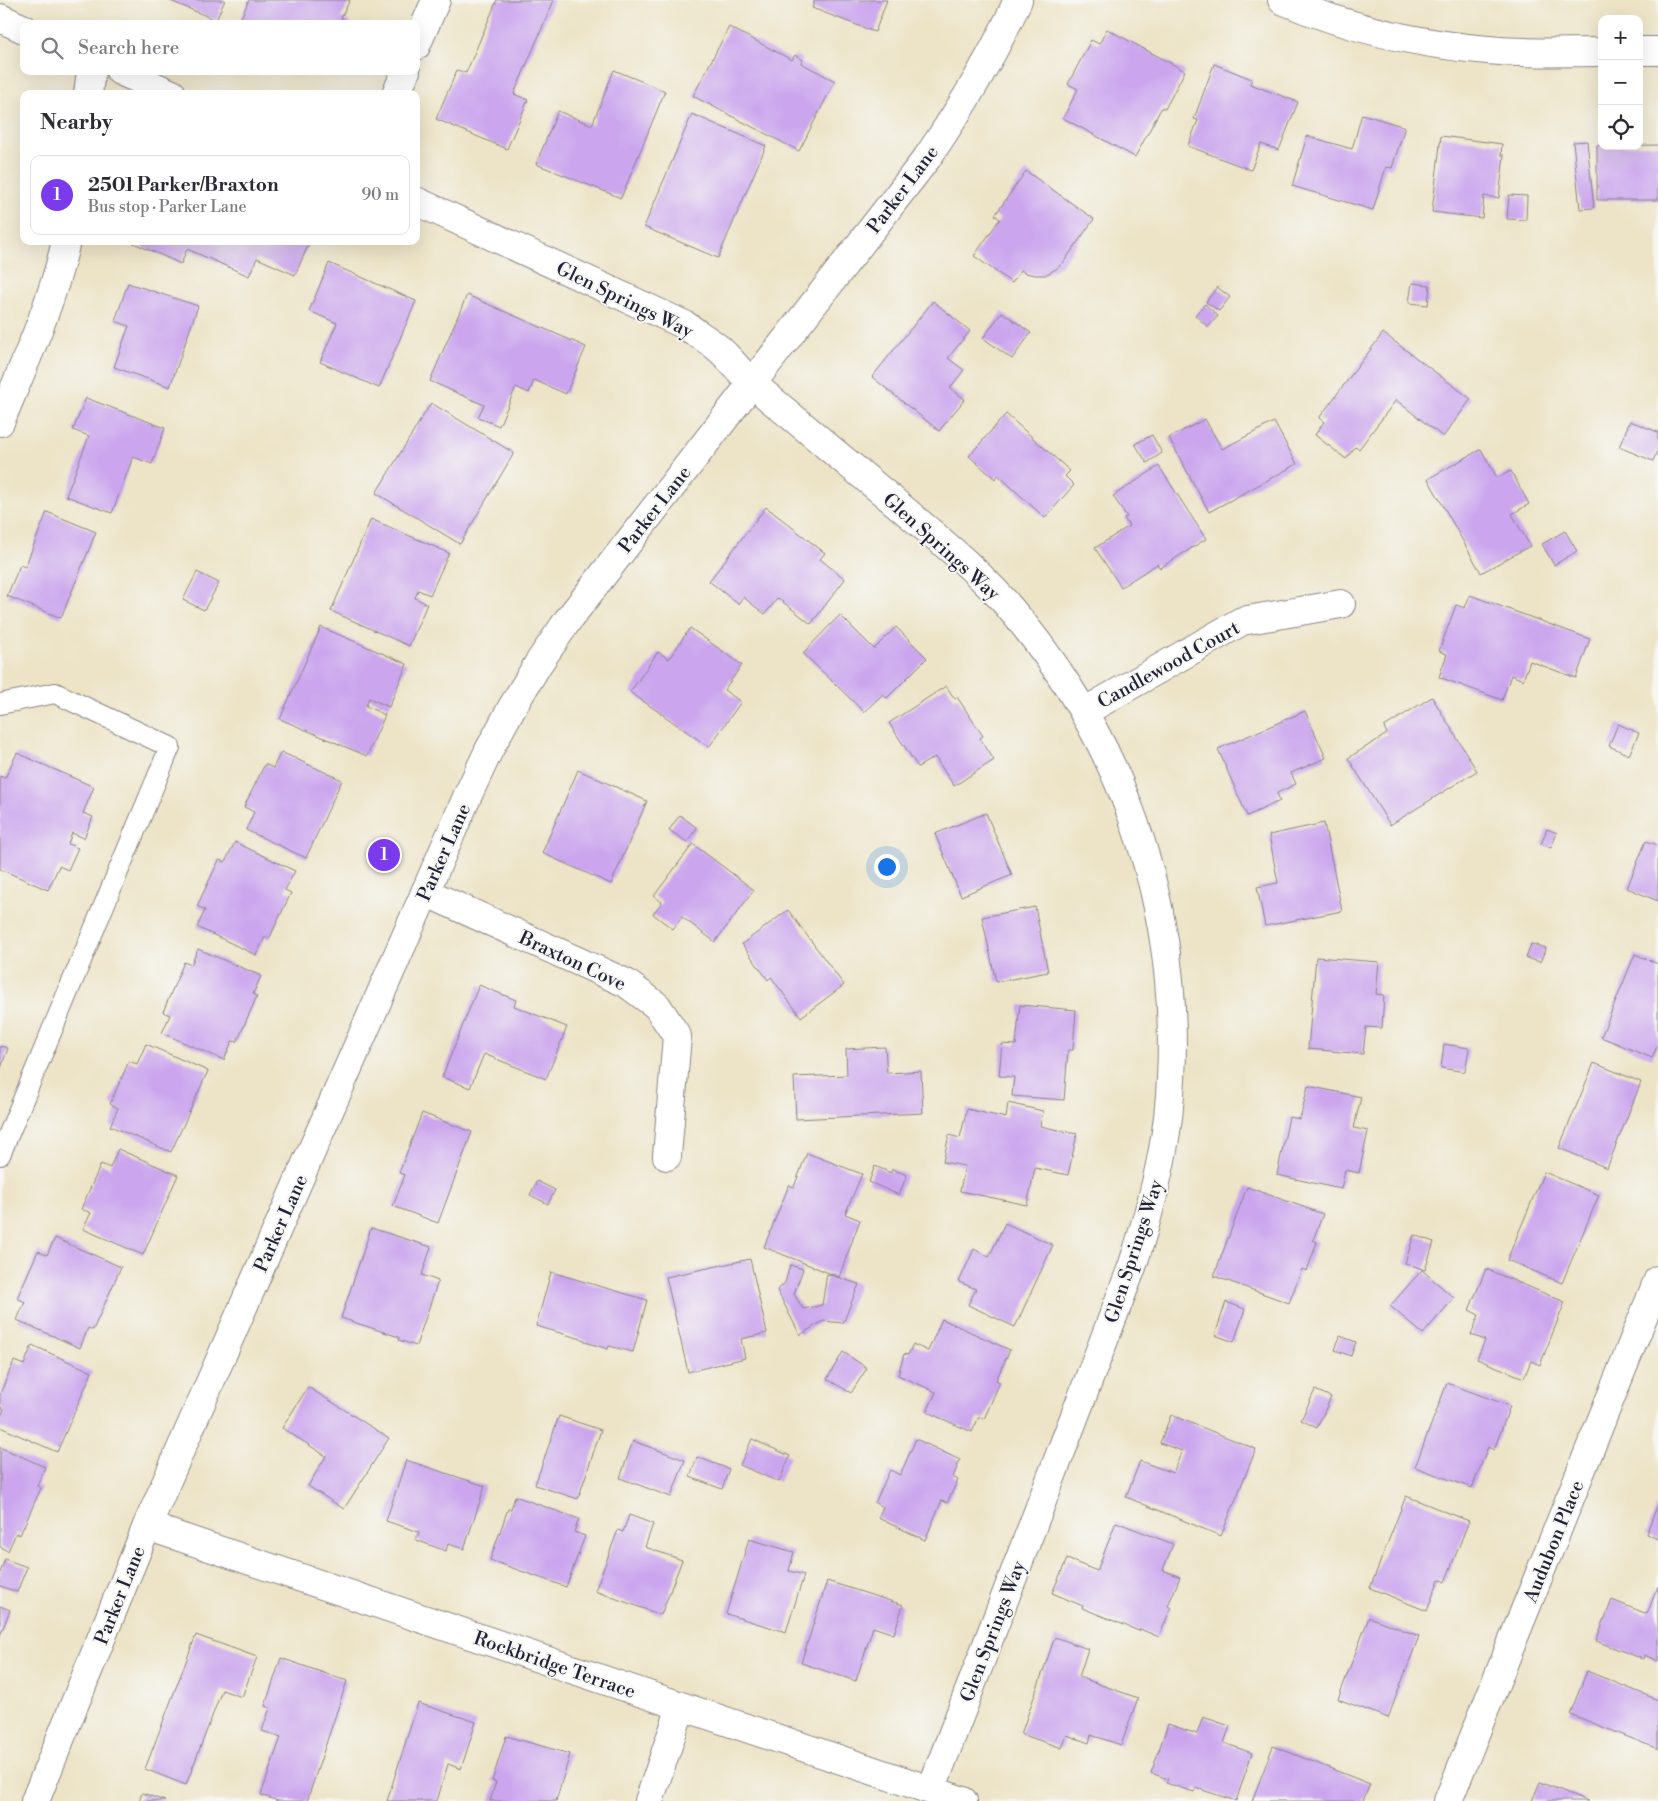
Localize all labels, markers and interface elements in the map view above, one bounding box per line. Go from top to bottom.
map controls [1598,15,1643,150]
button: + [1598,15,1643,60]
search box [20,20,420,75]
icon: search [38,34,66,62]
text: Search here [78,36,179,60]
button: − [1598,60,1643,105]
button: locate [1598,105,1643,150]
text: Nearby [40,110,113,136]
street label: Parker Lane [862,141,944,238]
text: 2501 Parker/Braxton [88,173,279,197]
text: 1 [53,185,61,205]
text: 90 m [361,185,399,205]
text: Bus stop · Parker Lane [88,197,247,217]
street label: Glen Springs Way [552,256,698,344]
street label: Parker Lane [613,461,696,558]
street label: Glen Springs Way [878,488,1005,606]
street label: Candlewood Court [1093,616,1244,714]
street label: Parker Lane [412,800,476,905]
pin: 1 [368,836,400,874]
your location [874,854,900,880]
street label: Braxton Cove [514,925,630,996]
street label: Parker Lane [249,1171,313,1276]
street label: Glen Springs Way [1099,1176,1169,1326]
street label: Audubon Place [1518,1477,1589,1607]
street label: Parker Lane [89,1543,151,1648]
street label: Glen Springs Way [955,1557,1031,1705]
street label: Rockbridge Terrace [471,1626,639,1704]

